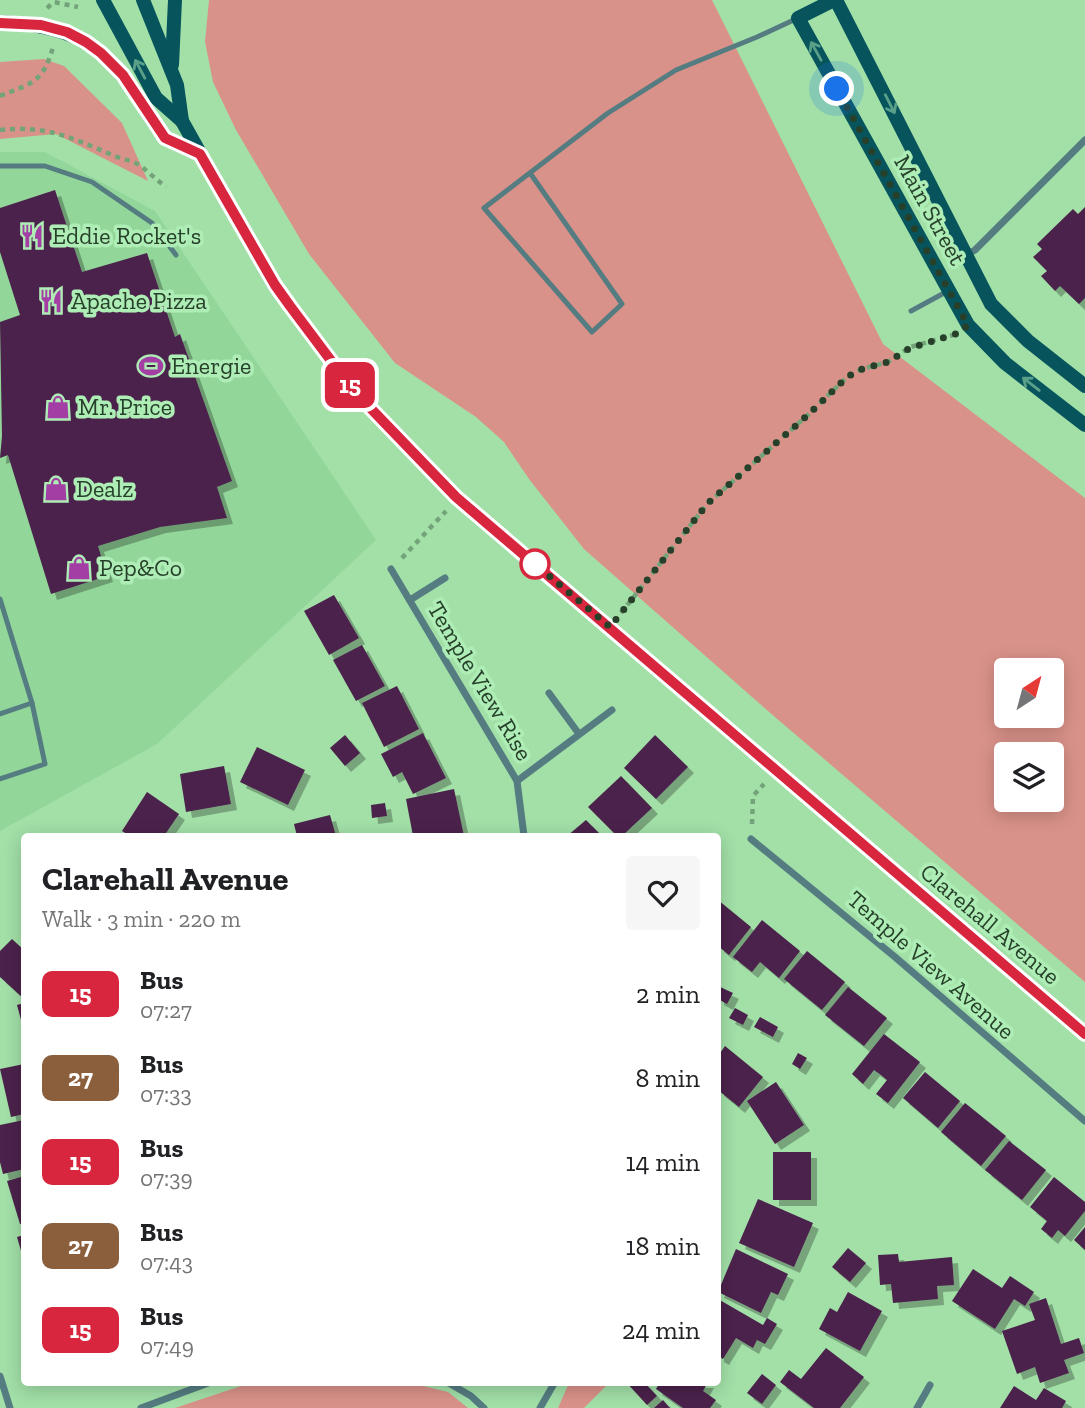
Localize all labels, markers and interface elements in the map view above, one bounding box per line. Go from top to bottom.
one-way arrow [809,42,823,62]
one-way arrow [133,59,146,80]
your location [819,71,854,106]
one-way arrow [883,94,897,114]
street label: Main Street [888,150,973,270]
place label: Eddie Rocket's [52,221,201,250]
restaurant icon: Eddie Rocket's [18,222,46,250]
place label: Apache Pizza [71,286,207,315]
restaurant icon: Apache Pizza [37,287,65,315]
place label: Energie [171,351,251,380]
sports icon: Energie [137,352,165,380]
line badge: 15 [318,362,382,408]
text: 15 [339,370,361,399]
one-way arrow [1022,376,1041,391]
place label: Mr. Price [78,392,172,421]
shop icon: Mr. Price [44,393,72,421]
place label: Dealz [76,474,133,503]
shop icon: Dealz [42,475,70,503]
unlabelled marker [520,549,550,579]
place label: Pep&Co [99,553,182,582]
shop icon: Pep&Co [65,554,93,582]
street label: Temple View Rise [422,596,539,765]
north arrow [994,658,1064,728]
map controls [994,658,1064,812]
button: layers [994,742,1064,812]
button: heart [626,856,700,930]
street label: Clarehall Avenue [915,857,1066,990]
text: Clarehall Avenue [42,859,288,898]
street label: Temple View Avenue [842,884,1021,1045]
text: Walk · 3 min · 220 m [42,905,241,933]
text: Bus [140,964,183,996]
text: 2 min [636,978,700,1010]
text: 15 [69,979,92,1008]
text: 07:27 [140,996,192,1024]
text: Bus [140,1048,183,1080]
text: 8 min [635,1062,700,1094]
text: 27 [68,1063,93,1092]
text: 07:33 [140,1080,192,1108]
text: Bus [140,1132,183,1164]
text: 14 min [625,1146,700,1178]
text: 15 [69,1147,92,1176]
text: 07:39 [140,1164,193,1192]
text: Bus [140,1216,183,1248]
text: 18 min [625,1230,700,1262]
text: 27 [68,1231,93,1260]
text: 07:43 [140,1248,193,1276]
text: Bus [140,1300,183,1332]
text: 24 min [622,1314,700,1346]
text: 15 [69,1315,92,1344]
text: 07:49 [140,1332,194,1360]

